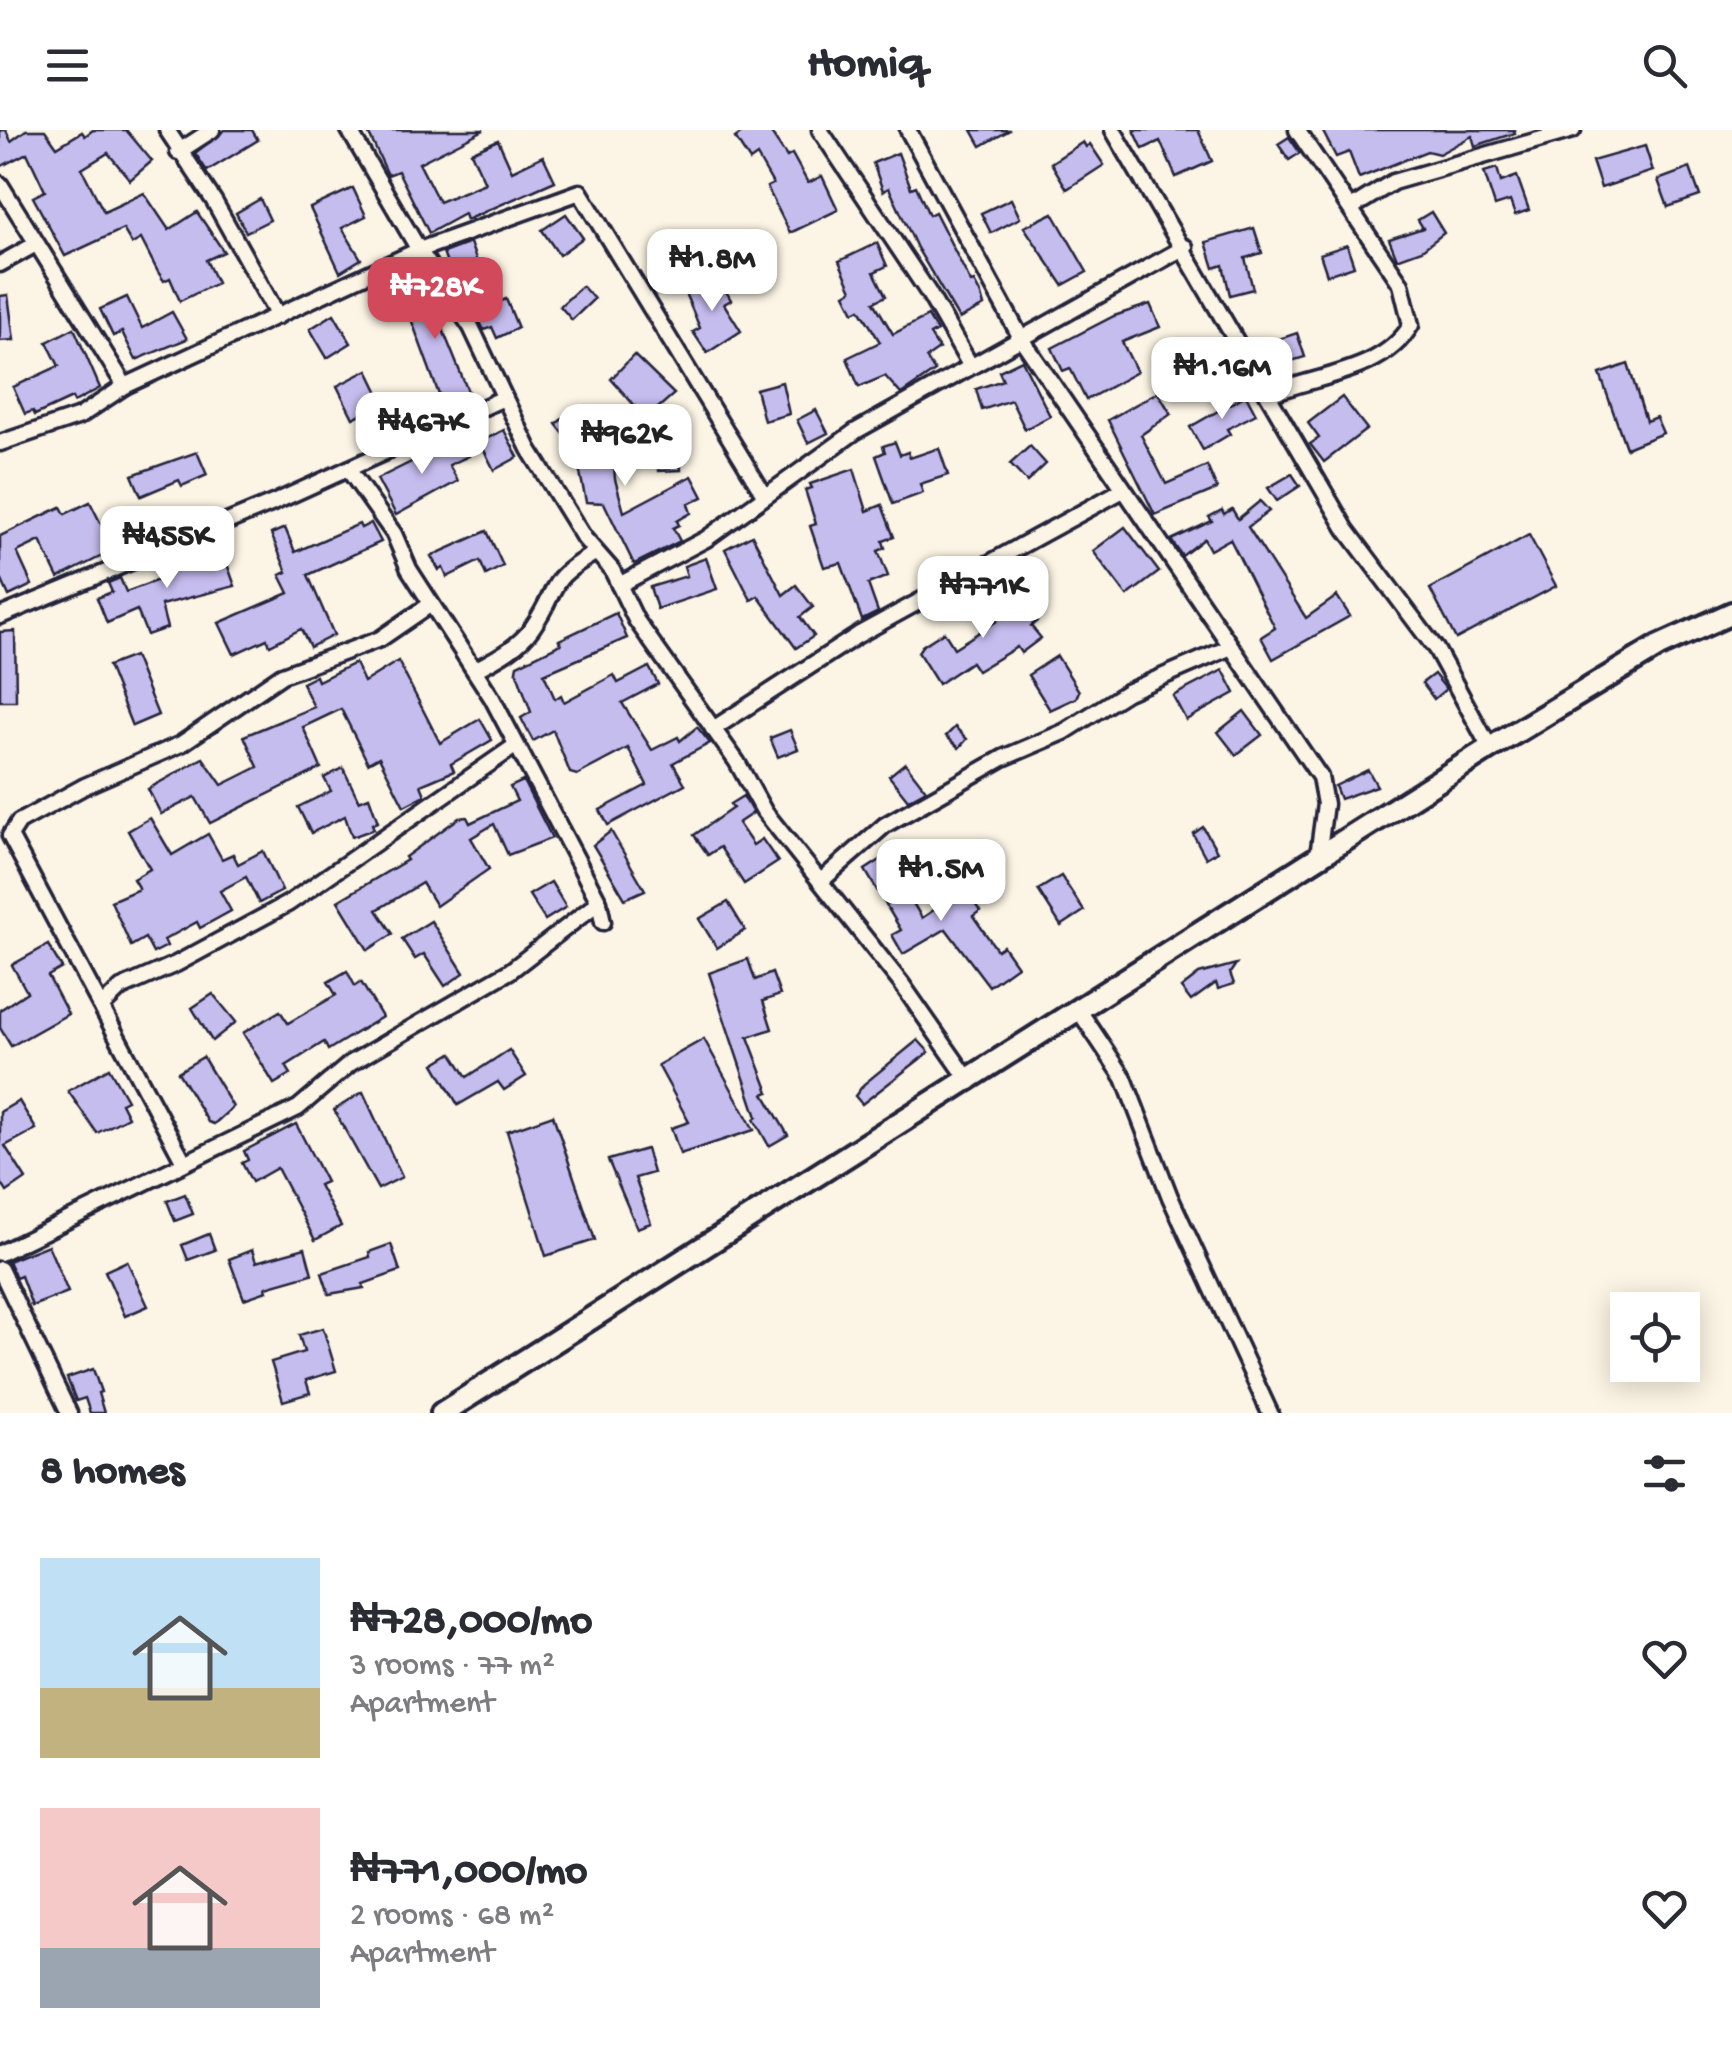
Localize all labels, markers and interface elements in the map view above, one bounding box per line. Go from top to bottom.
icon: menu [40,38,95,93]
icon: search [1637,38,1692,93]
text: Homiq [807,39,925,92]
pin: ₦1.8M [642,229,782,314]
text: ₦1.8M [669,242,755,280]
pin: ₦728K [365,257,505,342]
text: ₦728K [390,270,480,308]
pin: ₦1.16M [1141,337,1303,422]
text: ₦1.16M [1173,350,1271,388]
pin: ₦467K [352,392,492,477]
pin: ₦962K [555,404,695,489]
text: ₦467K [378,405,466,443]
text: ₦962K [581,417,669,455]
pin: ₦455K [97,506,237,591]
text: ₦455K [122,519,212,557]
pin: ₦771K [913,556,1053,641]
text: ₦771K [940,569,1026,607]
pin: ₦1.5M [871,839,1011,924]
text: ₦1.5M [898,852,984,890]
map controls [1610,1292,1700,1382]
button: locate [1610,1292,1700,1382]
icon: filters [1637,1446,1692,1501]
text: 8 homes [40,1449,184,1498]
icon: home [120,1598,240,1718]
text: ₦728,000/mo [350,1599,592,1648]
icon: heart [1637,1631,1692,1686]
text: 3 rooms · 77 m² [350,1648,555,1686]
text: Apartment [350,1686,494,1724]
icon: home [120,1848,240,1968]
text: ₦771,000/mo [350,1849,587,1898]
icon: heart [1637,1881,1692,1936]
text: 2 rooms · 68 m² [350,1898,554,1936]
text: Apartment [350,1936,494,1974]

